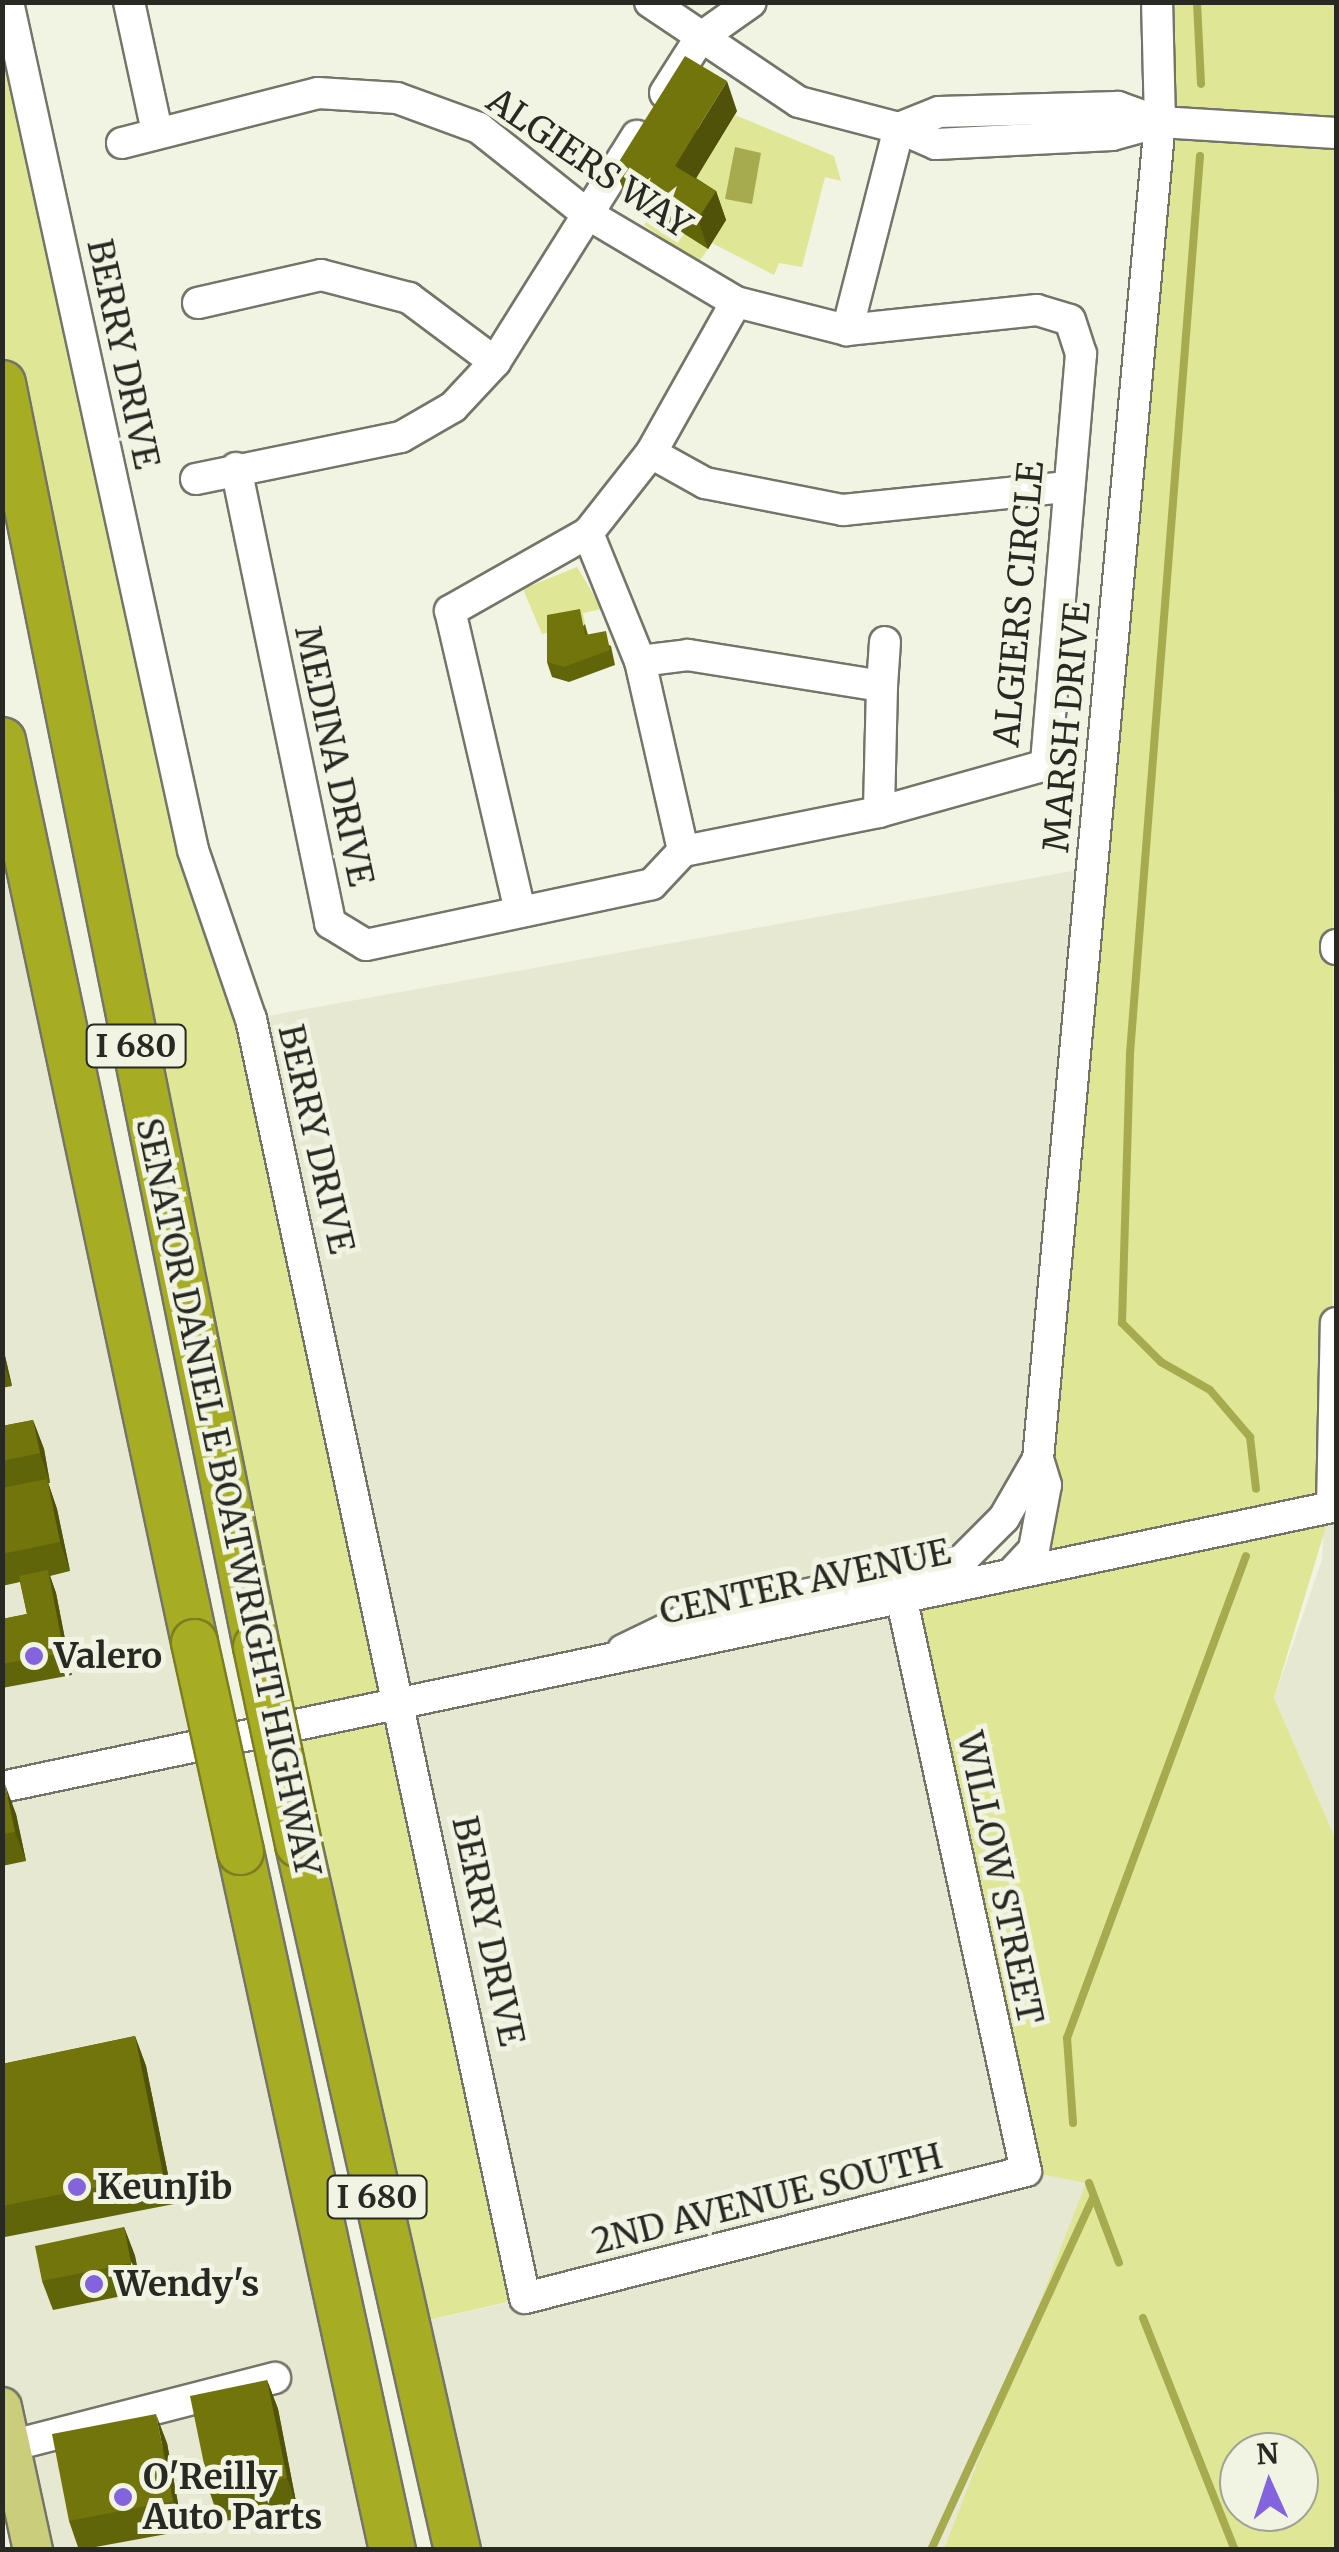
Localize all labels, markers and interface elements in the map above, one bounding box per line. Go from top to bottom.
street label: ALGIERS WAY [479,79,699,247]
street label: BERRY DRIVE [78,235,168,473]
street label: ALGIERS CIRCLE [986,460,1052,748]
street label: MARSH DRIVE [1035,600,1099,854]
street label: MEDINA DRIVE [286,622,382,890]
road number: I 680 [84,1019,188,1073]
street label: BERRY DRIVE [269,1021,363,1257]
street label: SENATOR DANIEL E BOATWRIGHT HIGHWAY [127,1114,329,1880]
street label: CENTER AVENUE [656,1531,954,1633]
place label: Valero [54,1635,162,1677]
marker: Valero [23,1645,45,1667]
street label: WILLOW STREET [949,1728,1051,2028]
street label: BERRY DRIVE [443,1812,533,2050]
street label: 2ND AVENUE SOUTH [587,2135,947,2263]
place label: KeunJib [97,2166,232,2208]
road number: I 680 [324,2170,430,2224]
marker: KeunJib [66,2176,88,2198]
place label: Wendy's [114,2263,259,2305]
marker: Wendy's [83,2273,105,2295]
north arrow [1219,2432,1319,2532]
text: N [1256,2435,1280,2473]
place label: O'Reilly Auto Parts [143,2456,322,2538]
marker: O'Reilly Auto Parts [112,2486,134,2508]

